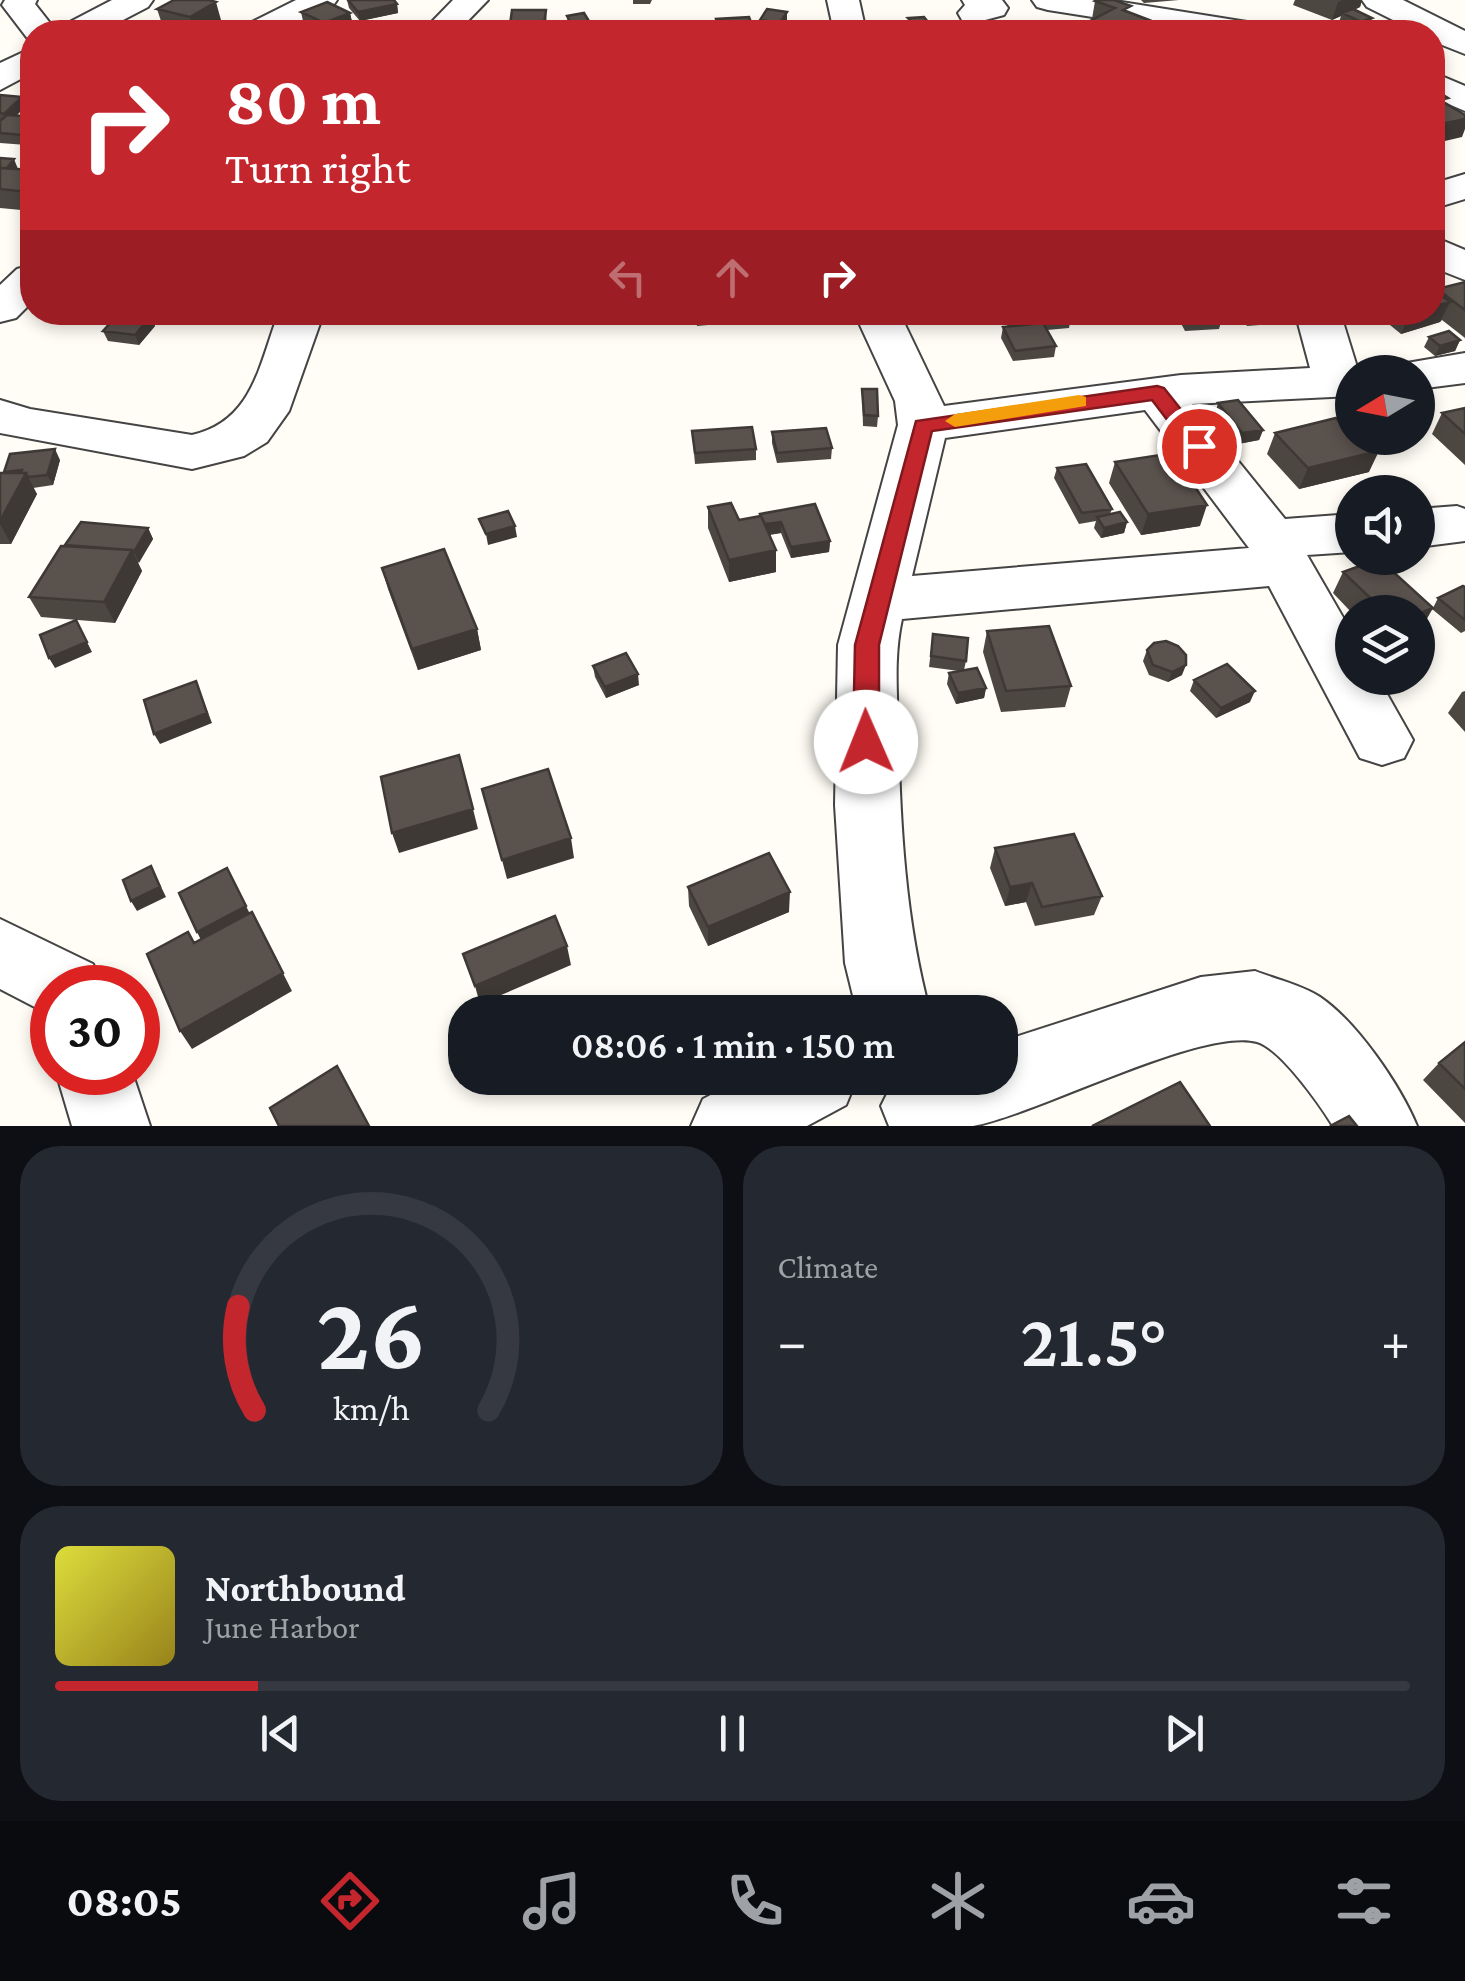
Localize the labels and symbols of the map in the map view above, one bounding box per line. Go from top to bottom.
north arrow [1335,355,1435,455]
pin [1157,404,1242,489]
position arrow [814,690,918,794]
speed limit sign: 30 [30,965,160,1095]

